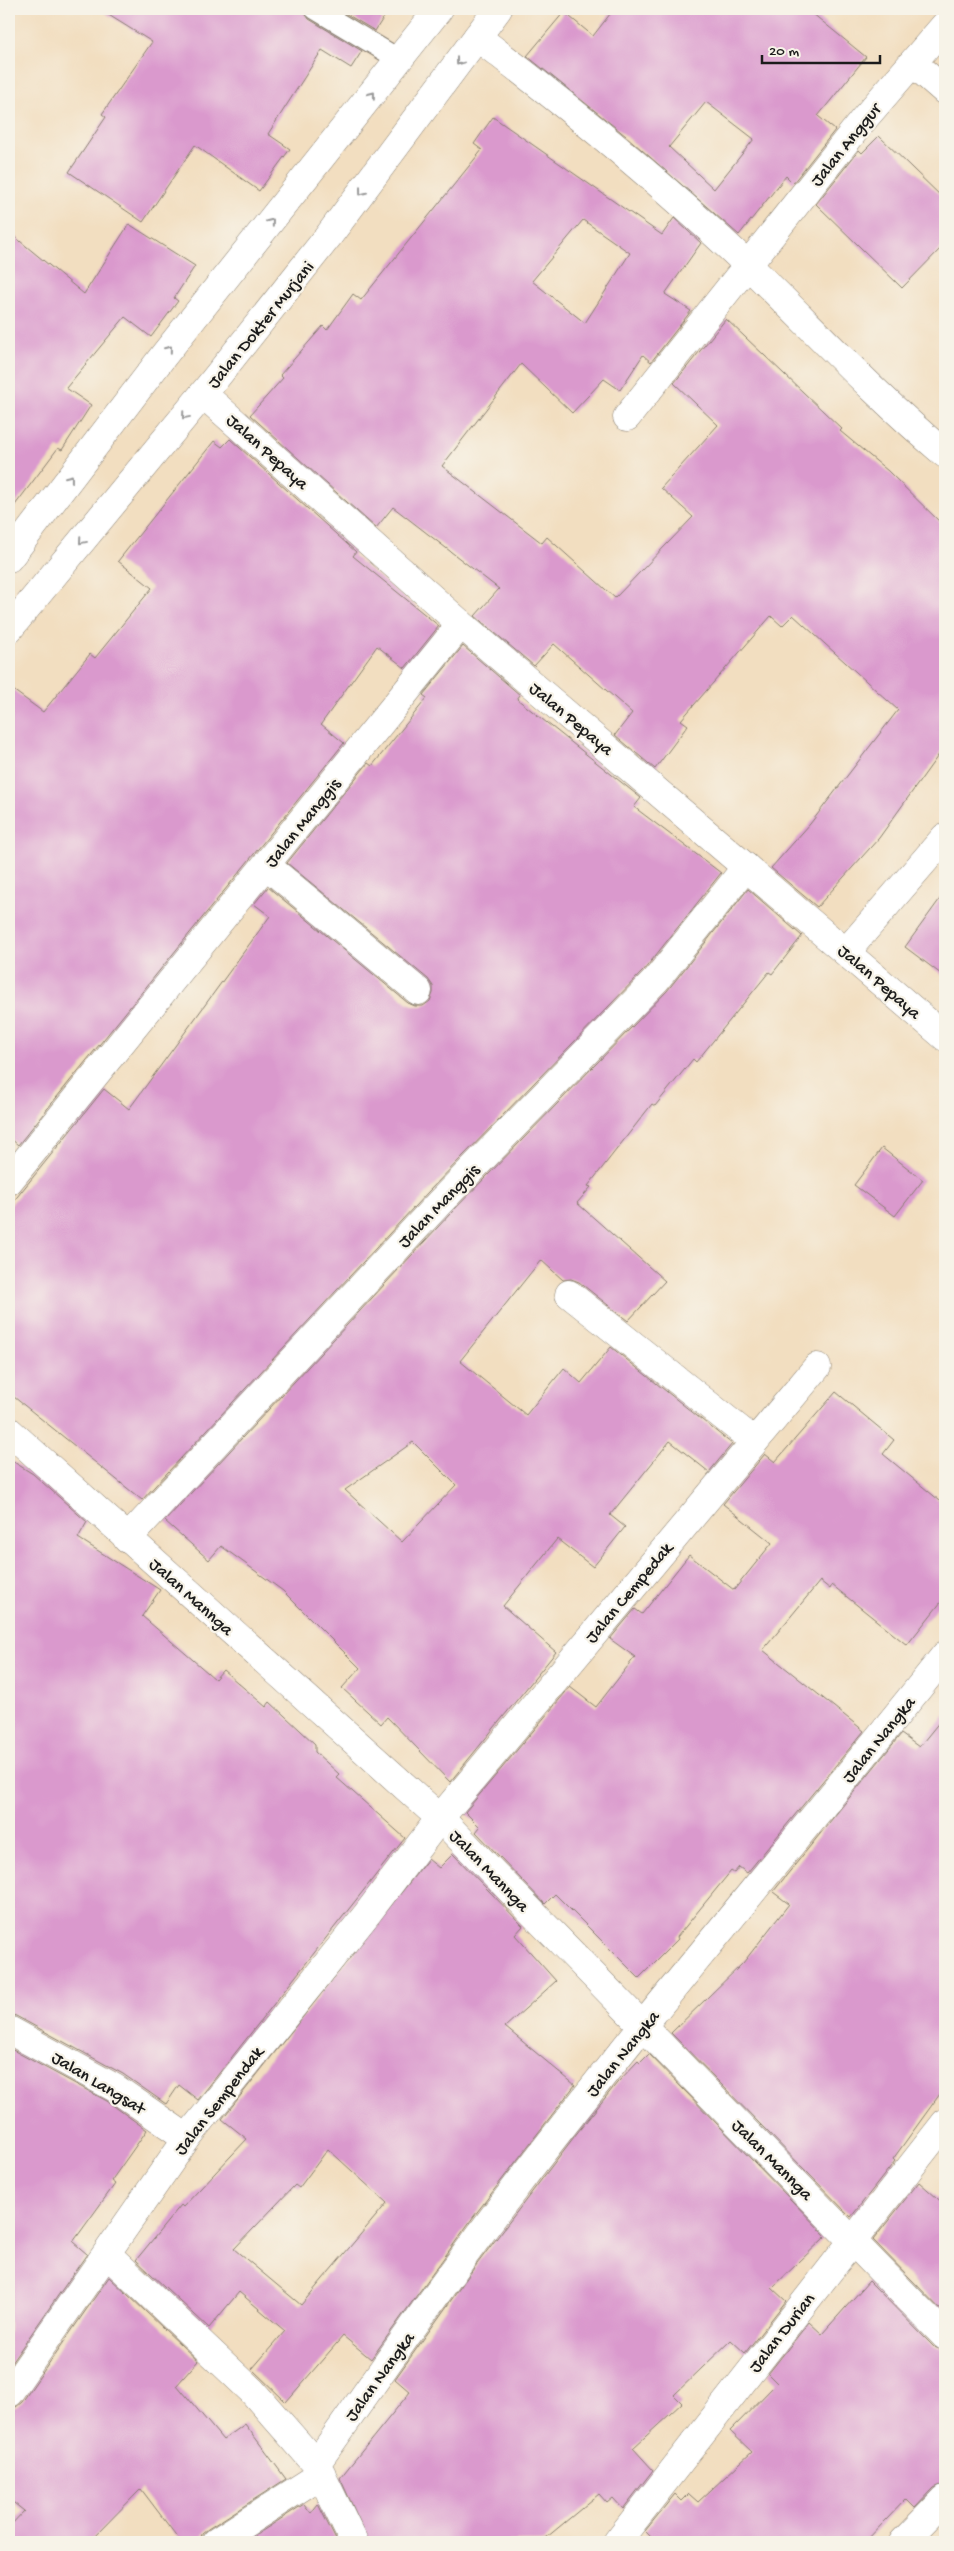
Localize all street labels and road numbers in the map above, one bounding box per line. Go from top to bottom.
street label: Jalan Anggur [807,99,888,191]
street label: Jalan Dokter Murjani [204,258,320,393]
street label: Jalan Pepaya [221,411,312,496]
street label: Jalan Pepaya [524,679,617,762]
street label: Jalan Manggis [262,774,347,872]
street label: Jalan Pepaya [833,941,925,1025]
street label: Jalan Manggis [395,1159,486,1253]
street label: Jalan Cempedak [582,1538,679,1648]
street label: Jalan Mannga [144,1555,238,1642]
street label: Jalan Nangka [839,1692,922,1788]
street label: Jalan Mannga [444,1826,533,1918]
street label: Jalan Nangka [583,2006,666,2102]
street label: Jalan Sempendak [171,2042,270,2160]
street label: Jalan Langsat [47,2048,150,2121]
street label: Jalan Mannga [726,2116,817,2206]
street label: Jalan Durian [745,2289,821,2378]
street label: Jalan Nangka [342,2328,421,2426]

